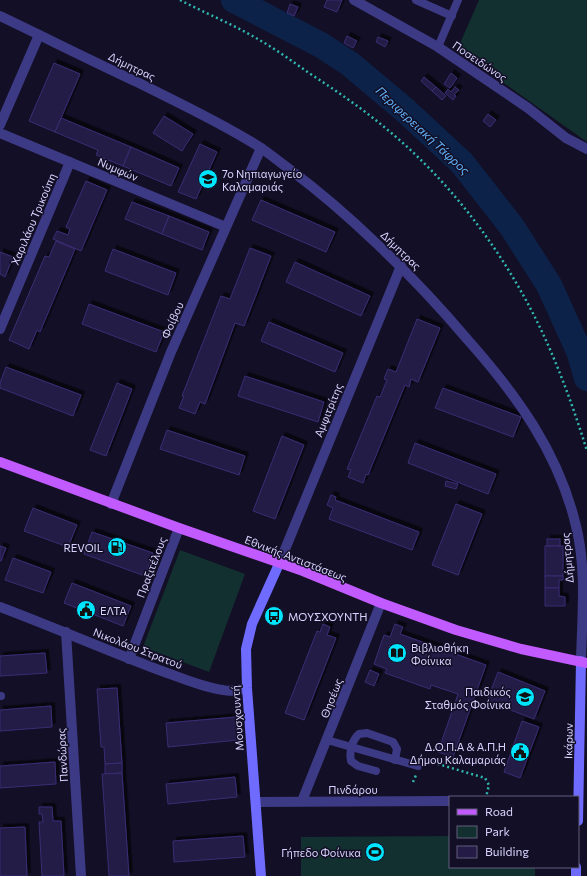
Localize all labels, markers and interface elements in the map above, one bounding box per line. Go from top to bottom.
street label: Ποσειδώνος [450,38,510,84]
street label: Δήμητρας [106,49,158,83]
water label: Περιφερειακή Τάφρος [373,83,473,177]
street label: Νυμφών [96,155,141,183]
place label: 7ο Νηπιαγωγείο Καλαμαριάς [222,167,303,193]
school or university icon: 7ο Νηπιαγωγείο Καλαμαριάς [197,168,219,190]
street label: Χαριλάου Τρικούπη [8,171,58,267]
street label: Δήμητρας [378,228,424,272]
street label: Φοίβου [158,300,186,340]
street label: Αμφιτρίτης [311,381,345,439]
street label: Δήμητρας [558,532,576,584]
street label: Εθνικής Αντιστάσεως [243,533,349,583]
street label: Πραξιτέλους [133,535,169,599]
fuel station icon: REVOIL [106,536,128,558]
place label: REVOIL [63,541,103,554]
public building icon: ΕΛΤΑ [75,599,97,621]
place label: ΕΛΤΑ [100,604,127,617]
bus stop icon: ΜΟΥΣΧΟΥΝΤΗ [263,605,285,627]
place label: ΜΟΥΣΧΟΥΝΤΗ [288,610,368,623]
street label: Νικολάου Στρατού [92,625,184,671]
place label: Βιβλιοθήκη Φοίνικα [411,641,469,667]
library icon: Βιβλιοθήκη Φοίνικα [386,642,408,664]
street label: Θησέως [317,676,345,720]
street label: Μουσχουντή [228,685,246,751]
place label: Παιδικός Σταθμός Φοίνικα [425,685,511,711]
school or university icon: Παιδικός Σταθμός Φοίνικα [514,686,536,708]
street label: Ικάρων [561,722,575,759]
street label: Πανδώρας [54,728,70,782]
place label: Δ.Ο.Π.Α & Α.Π.Η Δήμου Καλαμαριάς [410,740,506,766]
public building icon: Δ.Ο.Π.Α & Α.Π.Η Δήμου Καλαμαριάς [509,741,531,763]
street label: Πινδάρου [328,783,378,796]
legend [449,796,579,868]
text: Road [485,804,513,818]
text: Park [485,824,511,838]
sports icon: Γήπεδο Φοίνικα [364,841,386,863]
text: Building [485,844,529,858]
place label: Γήπεδο Φοίνικα [281,846,361,859]

